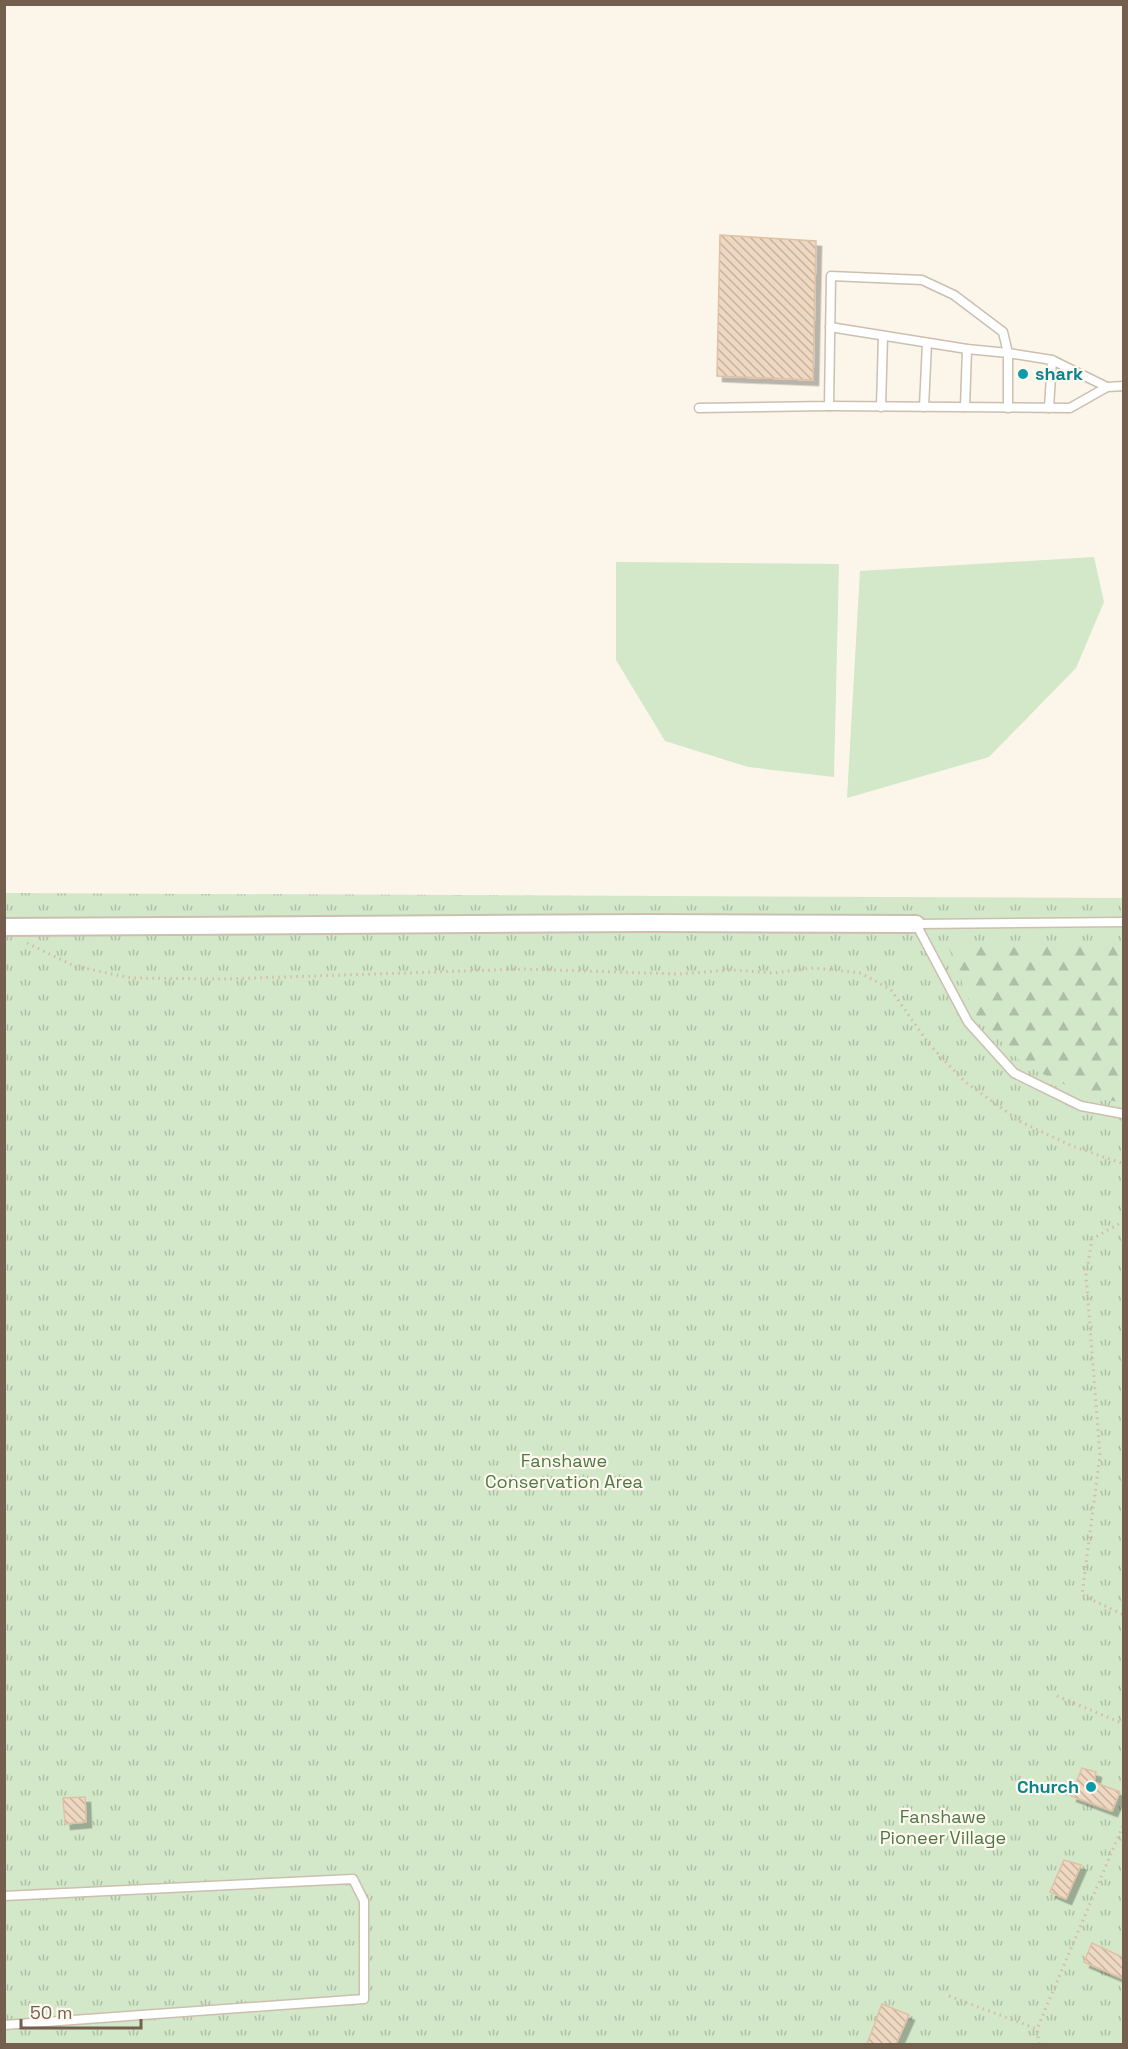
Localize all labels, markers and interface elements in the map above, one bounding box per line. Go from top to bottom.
place label: shark [1035,362,1083,385]
marker: shark [1016,367,1030,381]
park label: Fanshawe Conservation Area [485,1449,643,1493]
place label: Church [1017,1775,1079,1798]
marker: Church [1084,1780,1098,1794]
park label: Fanshawe Pioneer Village [880,1805,1006,1849]
scale bar [21,1992,141,2030]
text: 50 m [30,2001,72,2024]

